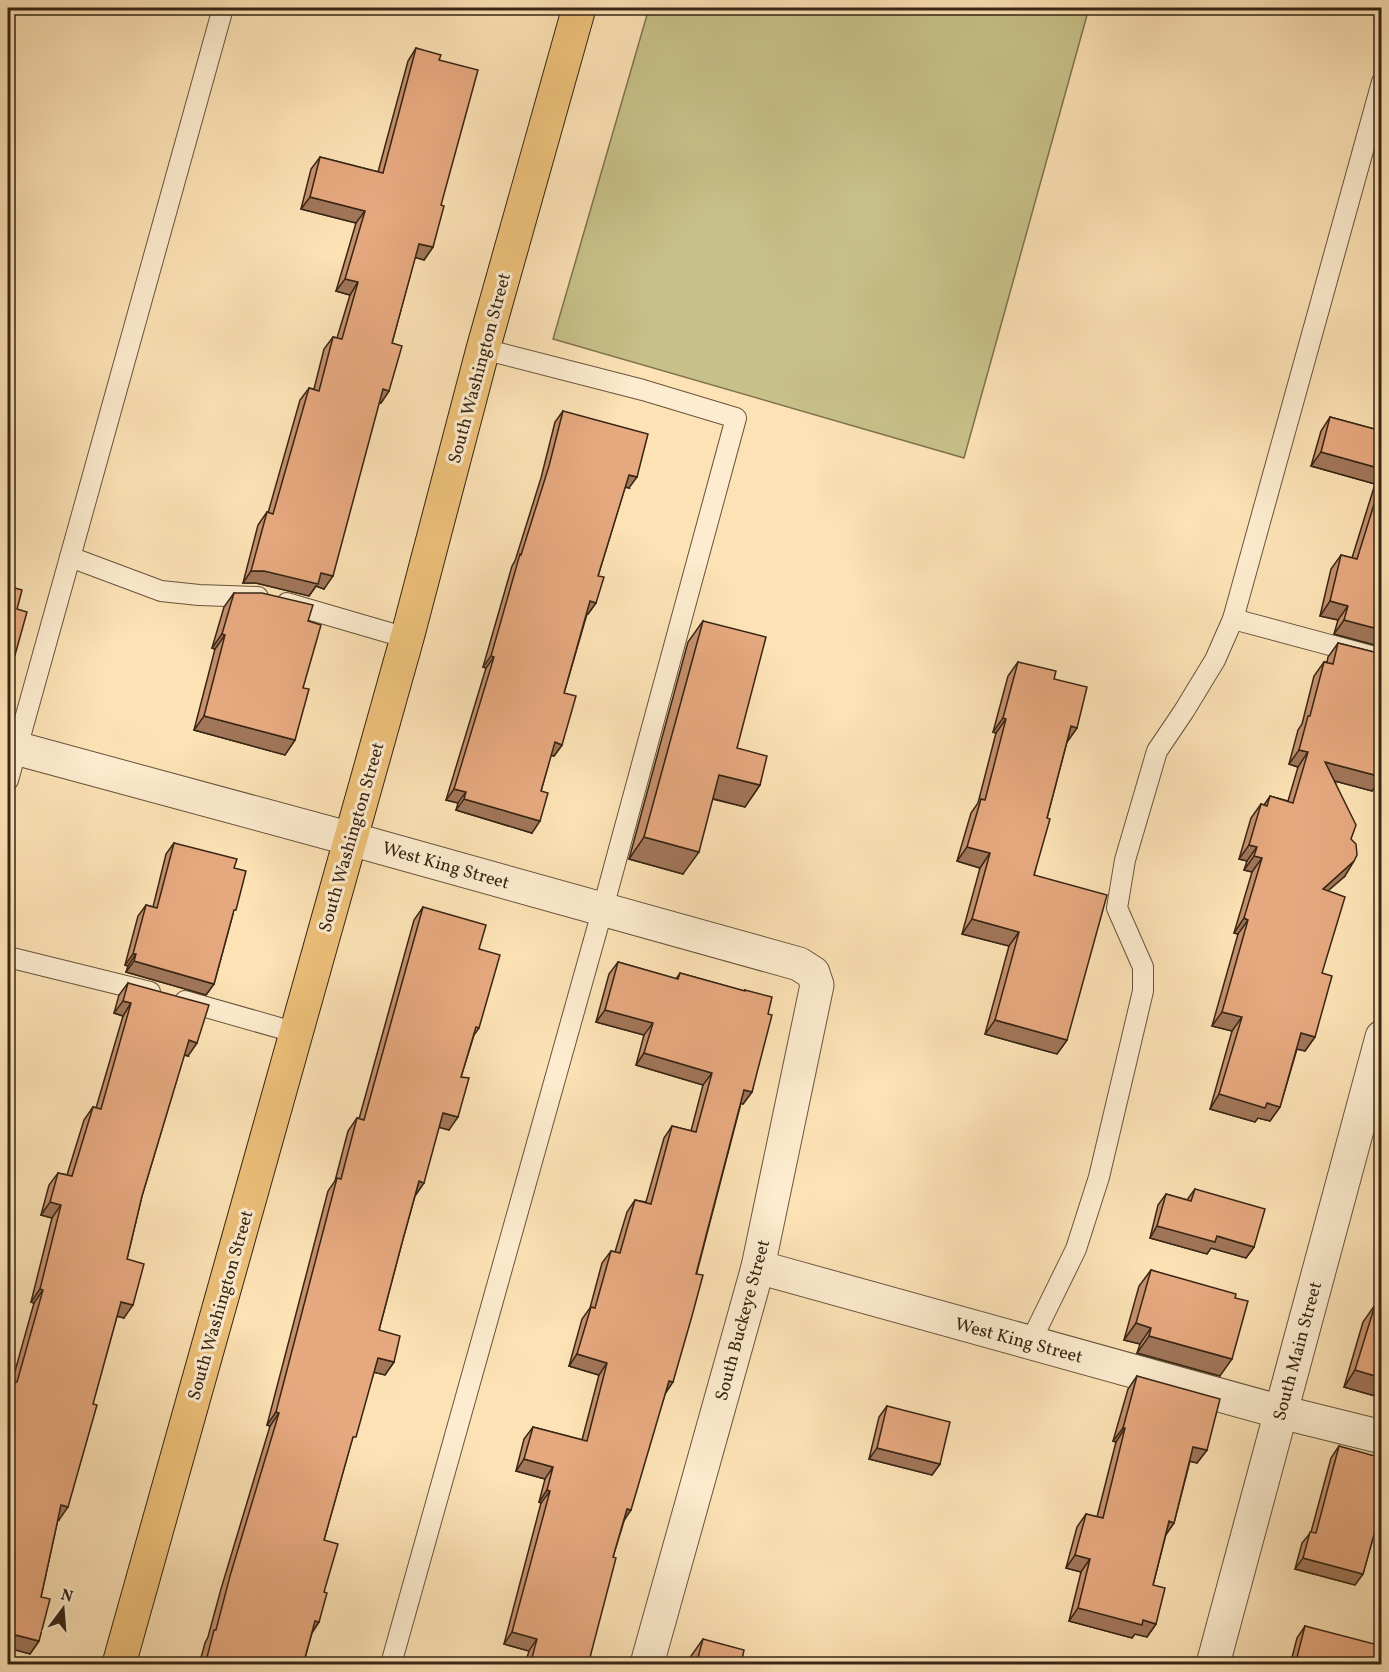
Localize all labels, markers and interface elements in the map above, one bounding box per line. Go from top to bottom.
street label: South Washington Street [443,270,518,467]
street label: South Washington Street [313,739,392,935]
street label: West King Street [379,836,512,897]
street label: South Washington Street [182,1207,261,1403]
street label: South Buckeye Street [710,1237,777,1404]
street label: South Main Street [1268,1279,1329,1424]
street label: West King Street [952,1312,1085,1370]
north arrow [33,1579,93,1639]
text: N [58,1584,76,1609]

